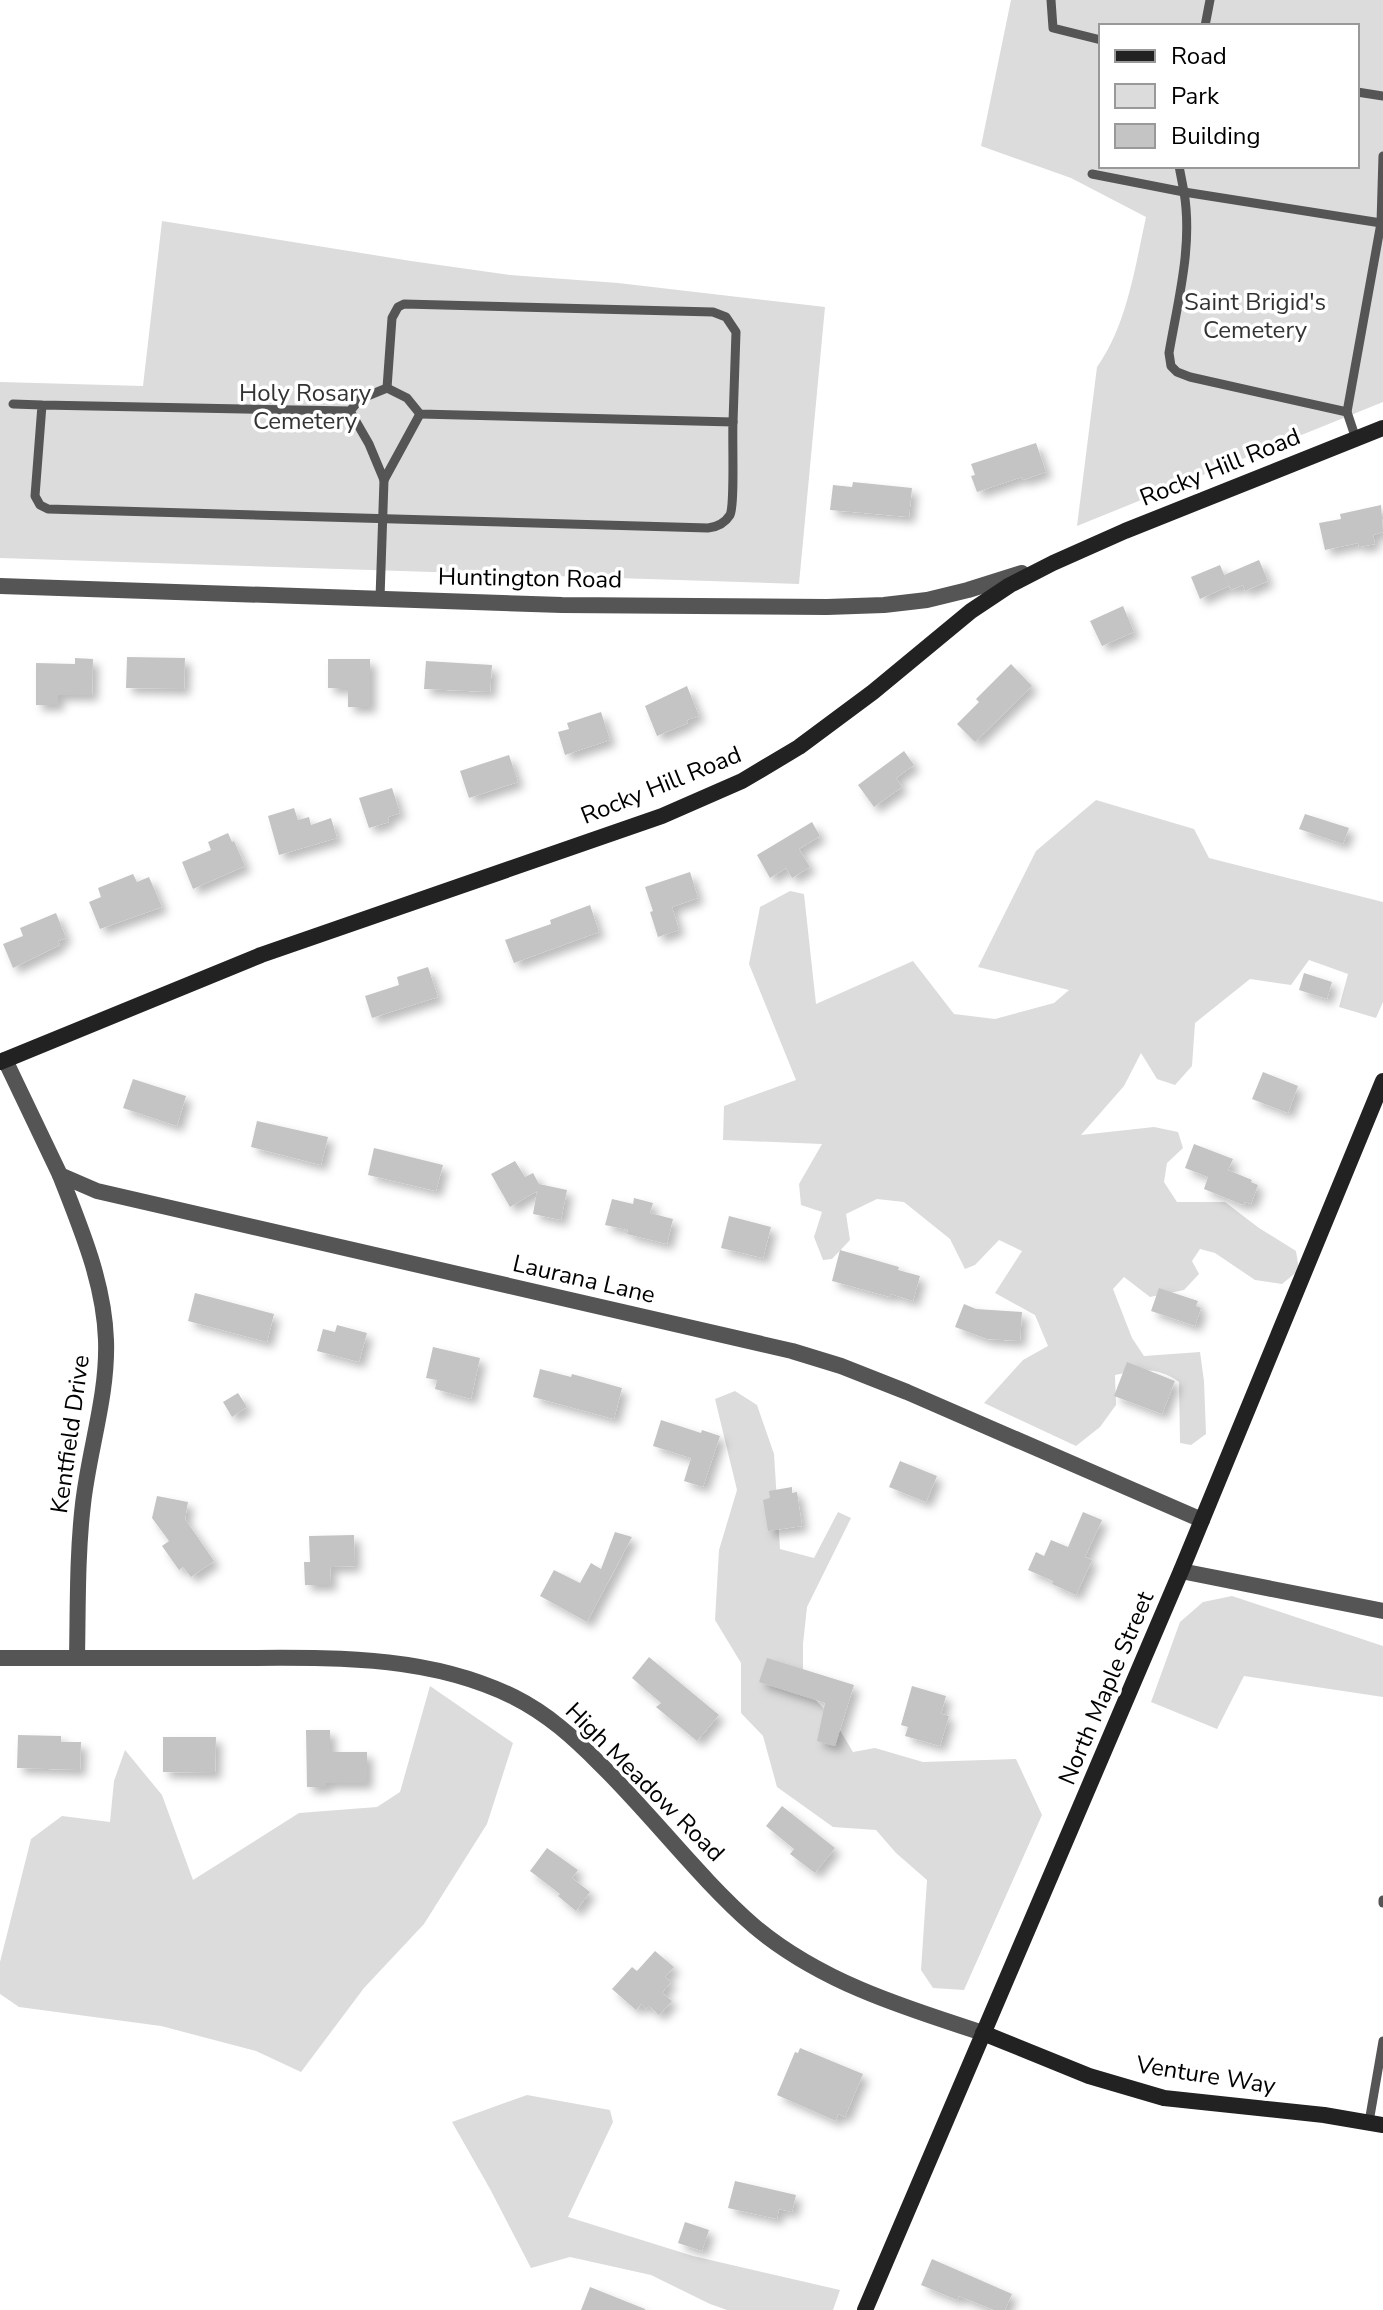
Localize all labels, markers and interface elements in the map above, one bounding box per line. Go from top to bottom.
legend [1099,24,1359,168]
text: Road [1171,40,1227,72]
text: Park [1171,80,1220,112]
text: Building [1171,120,1261,152]
park label: Saint Brigid's Cemetery [1184,286,1326,346]
park label: Holy Rosary Cemetery [239,377,372,437]
street label: Rocky Hill Road [1135,420,1305,514]
street label: Huntington Road [438,560,622,596]
street label: Rocky Hill Road [576,738,746,832]
street label: Laurana Lane [510,1247,658,1311]
street label: Kentfield Drive [43,1353,97,1515]
street label: North Maple Street [1051,1586,1161,1790]
street label: High Meadow Road [558,1695,732,1869]
street label: Venture Way [1133,2048,1279,2102]

